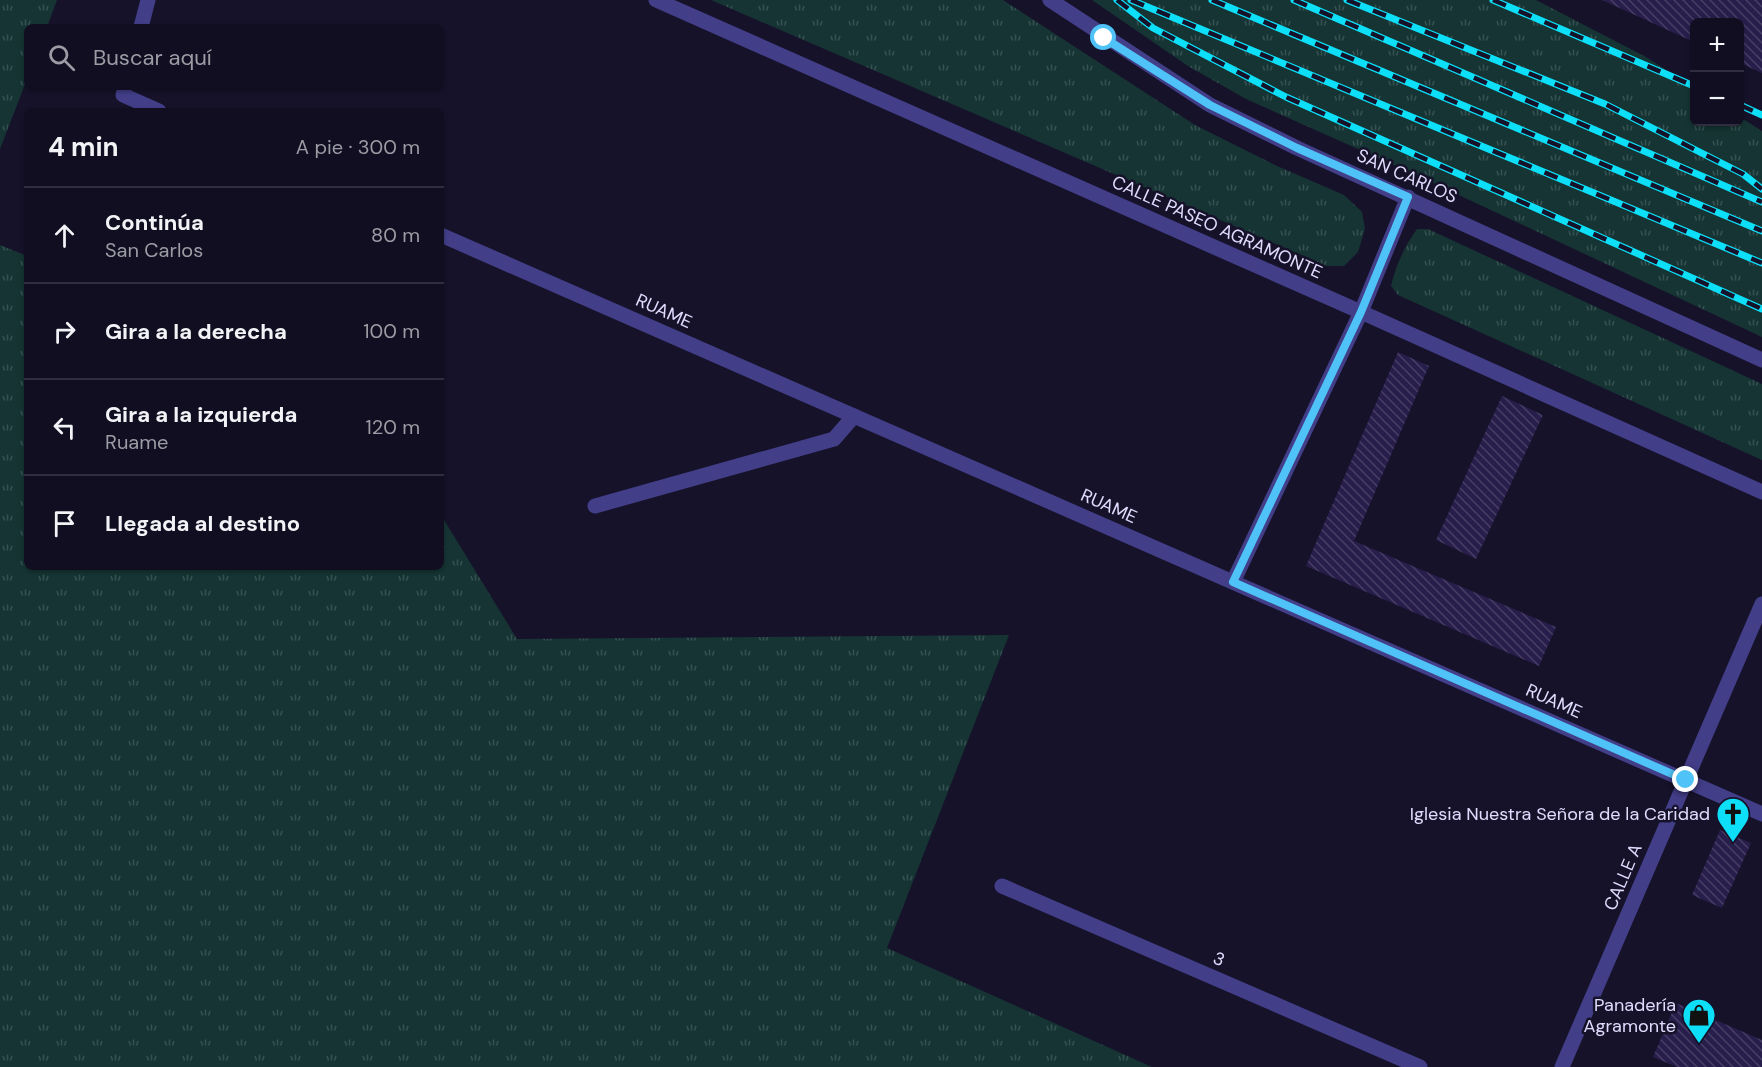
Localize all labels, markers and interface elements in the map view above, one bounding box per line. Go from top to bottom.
map controls [1690,18,1744,126]
button: + [1690,18,1744,72]
search box [24,24,444,90]
route start [1090,24,1116,50]
icon: search [45,41,78,74]
text: Buscar aquí [93,43,212,72]
button: − [1690,72,1744,126]
text: 4 min [48,130,119,164]
text: A pie · 300 m [296,134,420,160]
street label: SAN CARLOS [1353,143,1461,209]
street label: CALLE PASEO AGRAMONTE [1108,170,1326,284]
text: Continúa [105,208,204,237]
icon: ahead [48,219,81,252]
text: 80 m [371,222,420,248]
text: San Carlos [105,237,203,263]
street label: RUAME [632,288,696,334]
icon: right [48,315,81,348]
text: Gira a la derecha [105,317,287,346]
text: 100 m [363,318,420,344]
text: Gira a la izquierda [105,400,297,429]
icon: left [48,411,81,444]
text: 120 m [366,414,420,440]
text: Ruame [105,429,168,455]
street label: RUAME [1077,483,1141,529]
icon: arrive [48,507,81,540]
text: Llegada al destino [105,509,300,538]
street label: RUAME [1522,678,1586,724]
route end [1672,766,1698,792]
church icon: Iglesia Nuestra Señora de la Caridad [1715,796,1751,843]
place label: Iglesia Nuestra Señora de la Caridad [1410,802,1710,826]
street label: CALLE A [1598,840,1648,914]
street label: 3 [1209,946,1229,972]
place label: Panadería Agramonte [1583,993,1676,1038]
shop icon: Panadería Agramonte [1681,997,1717,1044]

